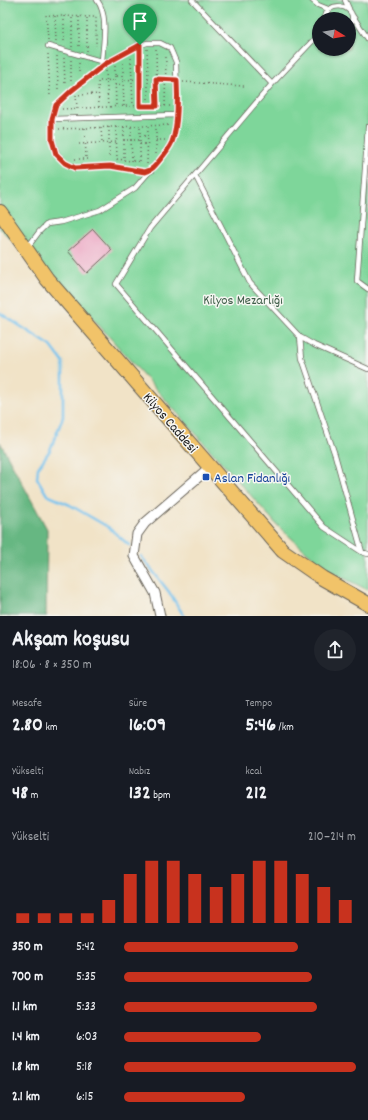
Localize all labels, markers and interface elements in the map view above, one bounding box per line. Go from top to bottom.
pin [123,4,157,45]
icon: arrive [129,10,151,32]
north arrow [312,12,356,56]
map controls [312,12,356,56]
park label: Kilyos Mezarlığı [203,291,283,311]
street label: Kilyos Caddesi [137,389,202,458]
place label: Aslan Fidanlığı [214,469,290,489]
marker: Aslan Fidanlığı [201,472,211,482]
text: Akşam koşusu [12,625,130,656]
button: share [314,629,356,671]
text: 18:06 · 8 × 350 m [12,656,92,675]
text: Mesafe [12,696,42,712]
text: Süre [129,696,147,712]
text: Tempo [245,696,272,712]
text: 2.80 [12,712,43,740]
text: 16:09 [129,712,166,740]
text: 5:46 [245,712,276,740]
text: km [43,720,58,736]
text: /km [276,720,294,736]
text: Yükselti [12,764,43,780]
text: Nabız [129,764,150,780]
text: kcal [245,764,262,780]
text: 48 [12,780,28,808]
text: 132 [129,780,151,808]
text: 212 [245,780,267,808]
text: m [28,788,38,804]
text: bpm [151,788,171,804]
text: Yükselti [12,828,49,847]
text: 210–214 m [308,828,356,847]
text: 350 m [12,938,43,957]
text: 5:42 [76,938,95,957]
text: 700 m [12,968,43,987]
text: 5:35 [76,968,96,987]
text: 1.1 km [12,998,37,1017]
text: 5:33 [76,998,96,1017]
text: 1.4 km [12,1028,40,1047]
text: 6:03 [76,1028,97,1047]
text: 1.8 km [12,1058,39,1077]
text: 5:18 [76,1058,92,1077]
text: 2.1 km [12,1088,40,1107]
text: 6:15 [76,1088,93,1107]

